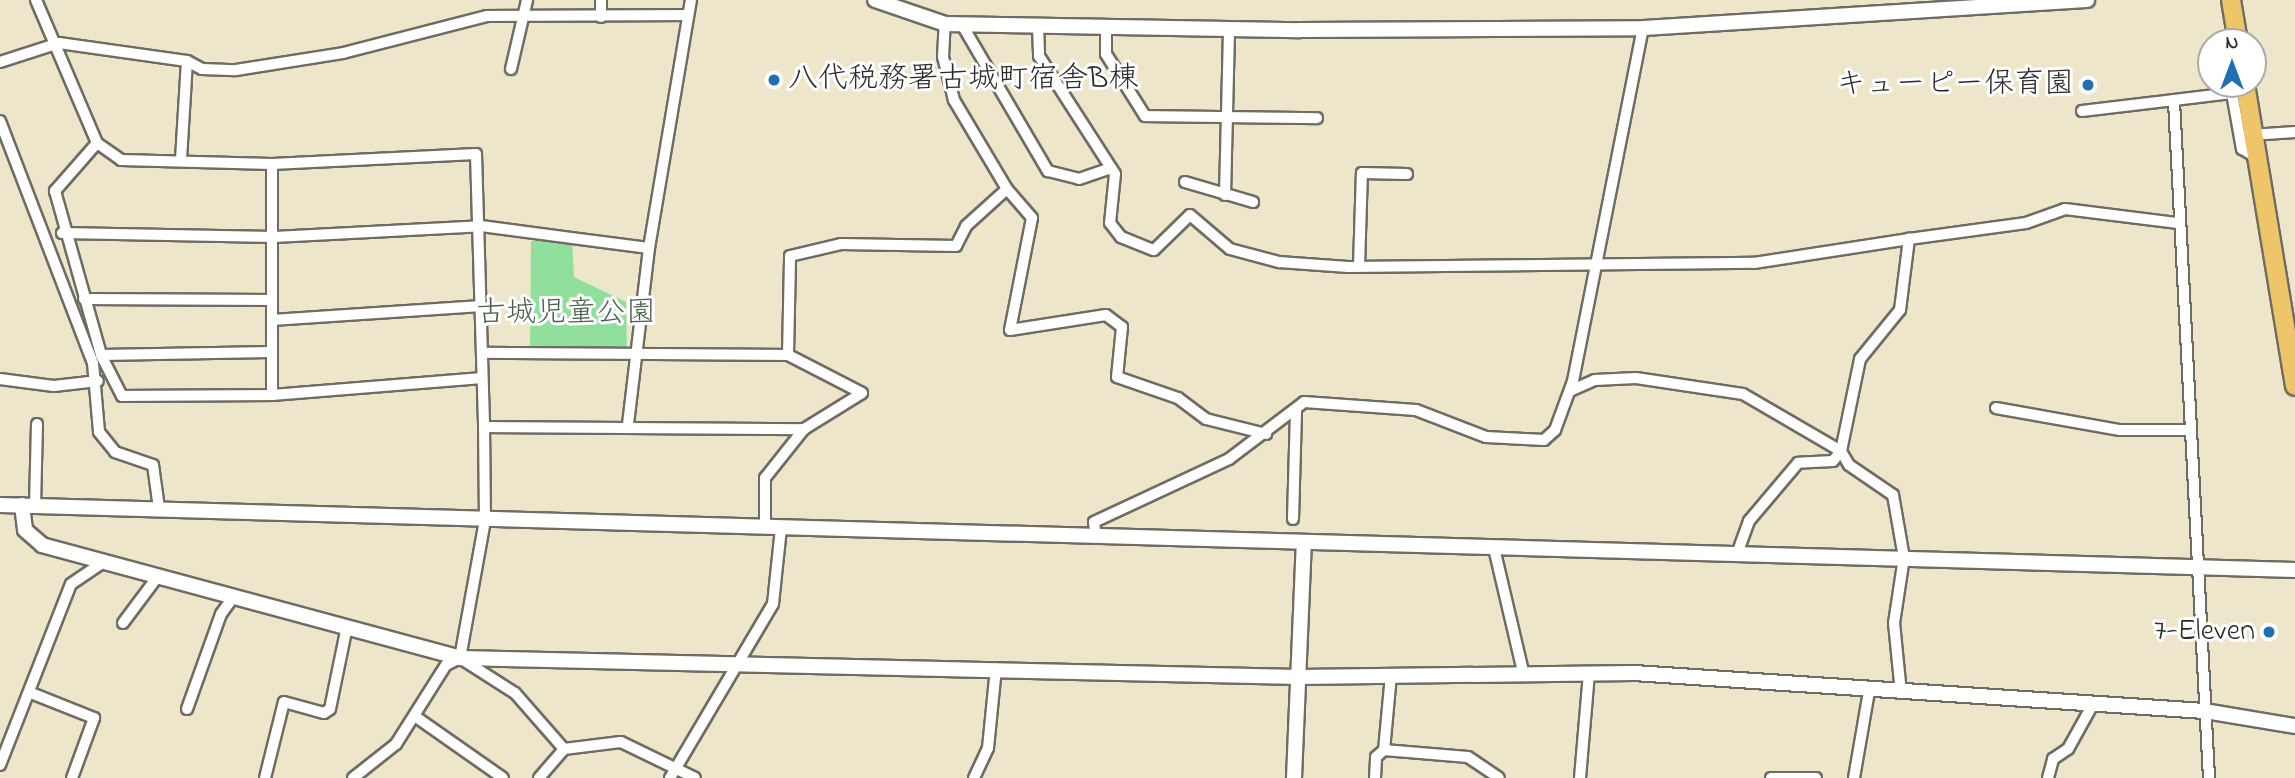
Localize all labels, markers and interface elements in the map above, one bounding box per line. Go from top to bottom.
north arrow [2197,28,2267,98]
text: N [2226,30,2238,57]
place label: 八代税務署古城町宿舎B棟 [788,62,1138,98]
place label: キューピー保育園 [1836,67,2074,103]
marker: 八代税務署古城町宿舎B棟 [766,72,782,88]
marker: キューピー保育園 [2080,77,2096,93]
park label: 古城児童公園 [476,296,656,332]
place label: 7-Eleven [2154,614,2255,650]
marker: 7-Eleven [2261,624,2277,640]

